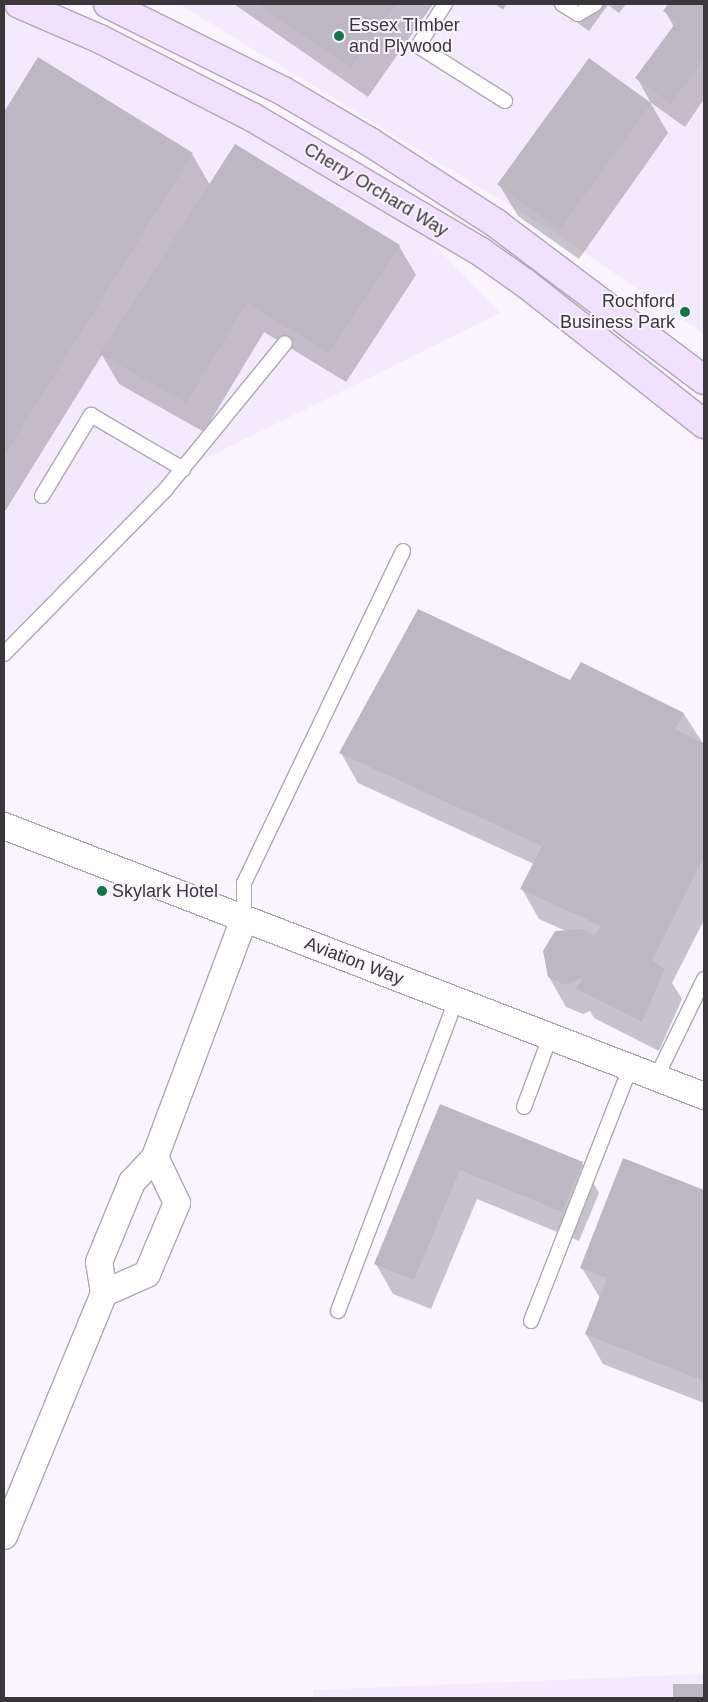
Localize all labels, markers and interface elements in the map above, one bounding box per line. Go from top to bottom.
place label: Essex TImber and Plywood [349,15,460,58]
marker: Essex TImber and Plywood [333,30,345,42]
street label: Cherry Orchard Way [300,138,452,242]
place label: Rochford Business Park [560,291,675,334]
marker: Rochford Business Park [679,306,691,318]
place label: Skylark Hotel [112,880,218,902]
marker: Skylark Hotel [96,885,108,897]
street label: Aviation Way [302,932,406,990]

